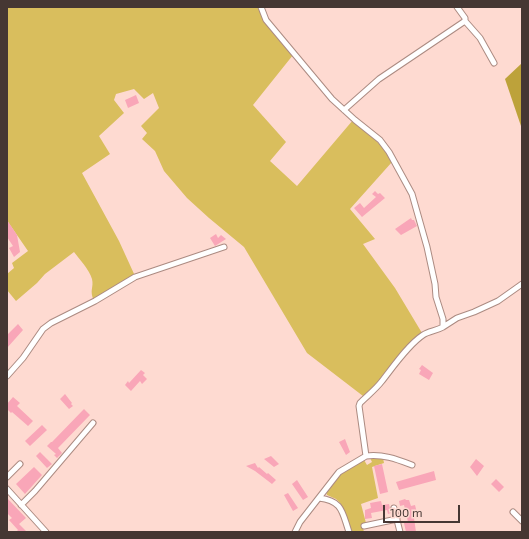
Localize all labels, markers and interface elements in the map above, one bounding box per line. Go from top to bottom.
scale bar [385,497,462,523]
text: 100 m [390,505,422,519]

